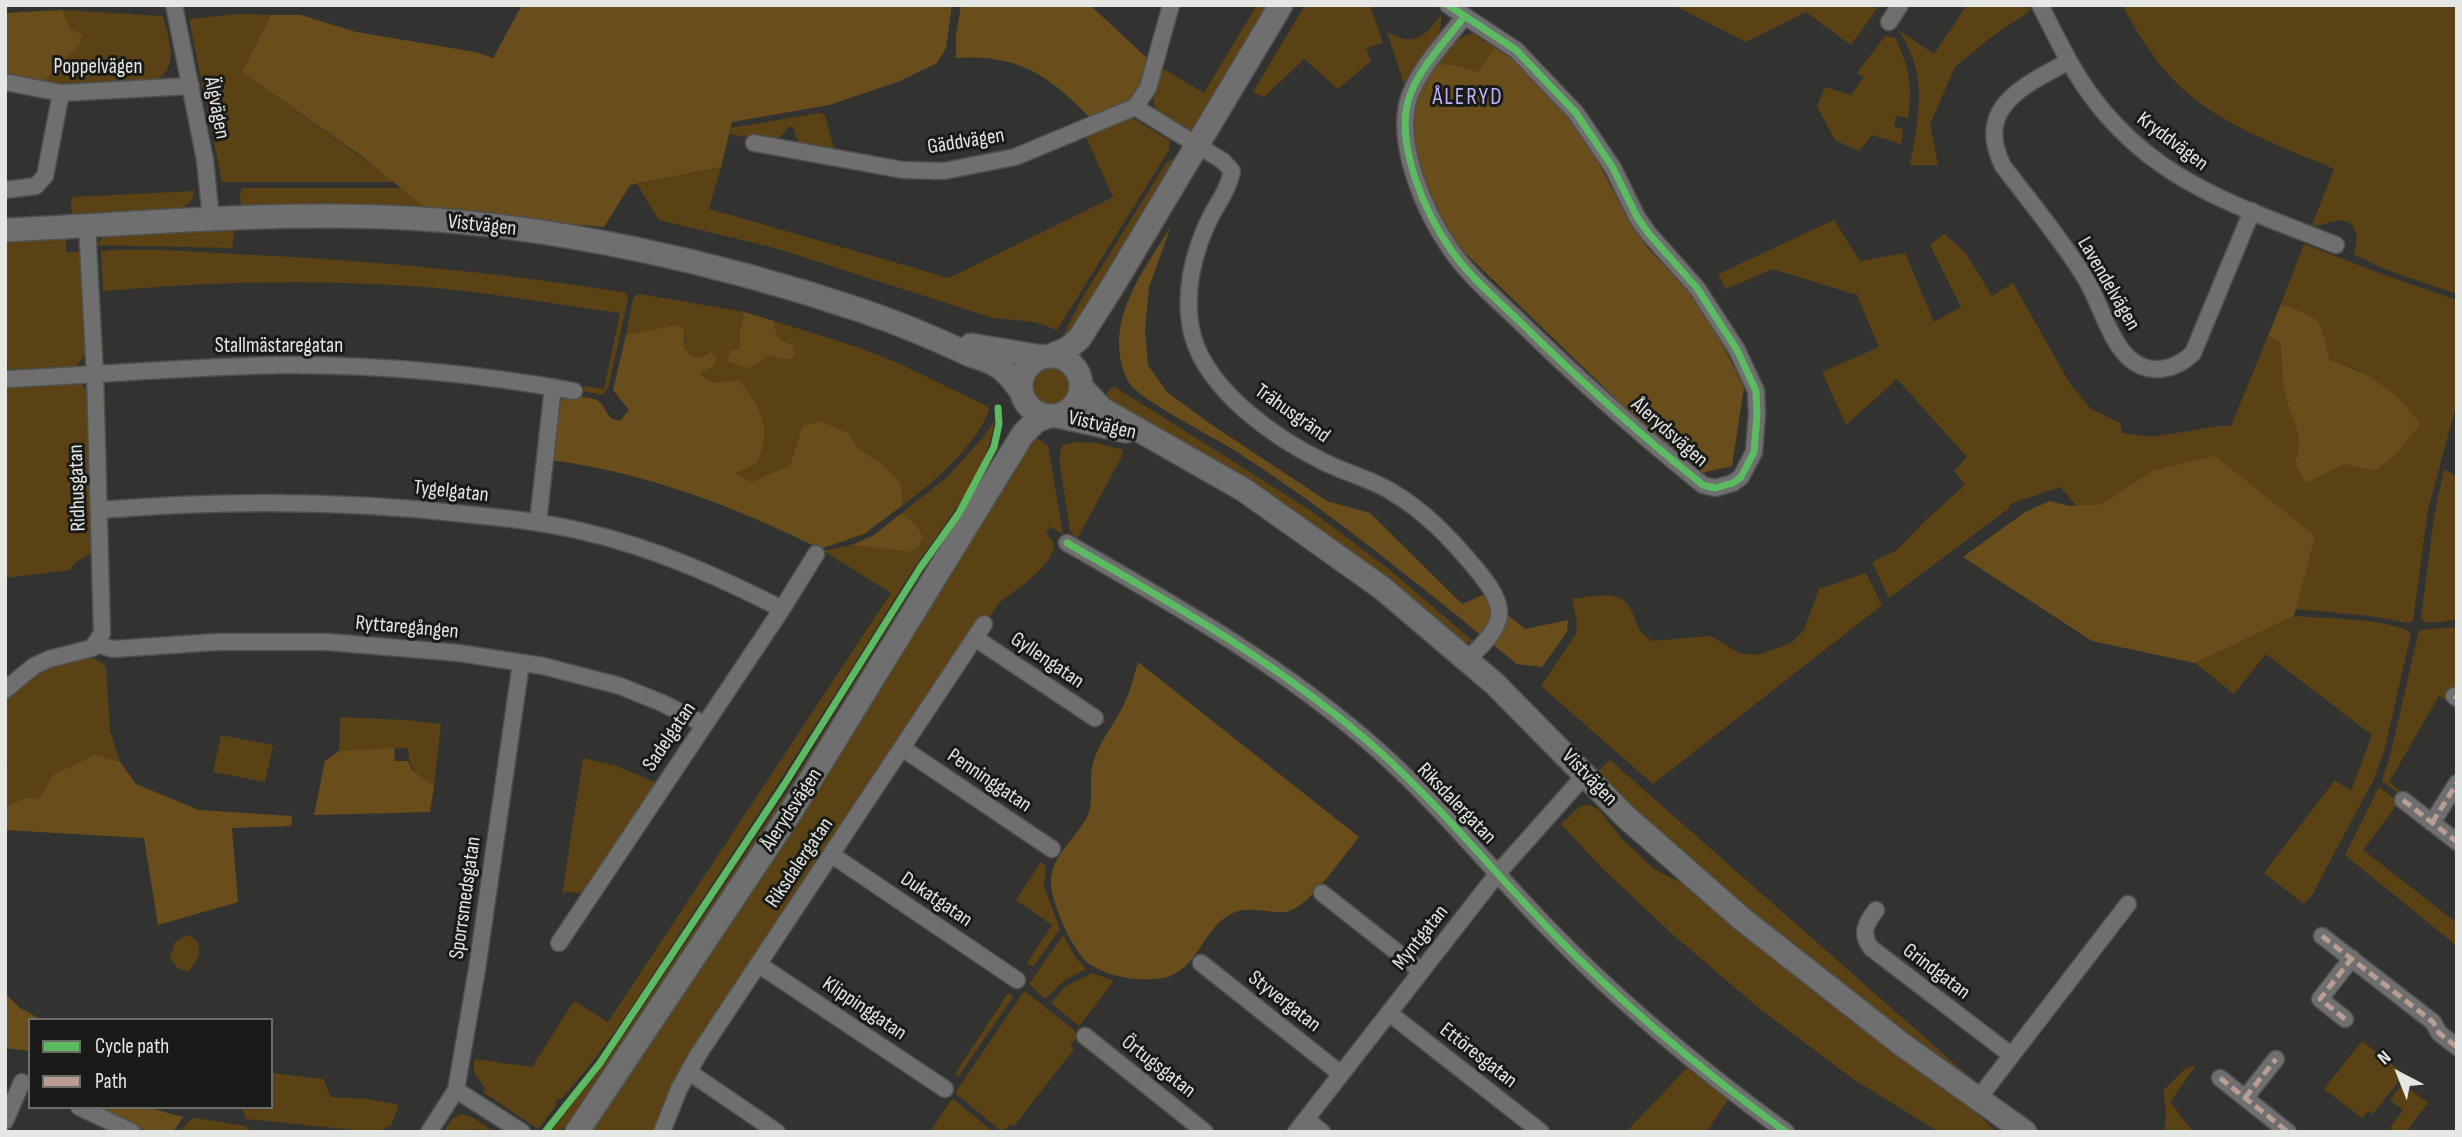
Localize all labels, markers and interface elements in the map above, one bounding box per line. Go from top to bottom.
street label: Poppelvägen [54,55,142,81]
street label: Älgvägen [198,75,234,141]
district label: ÅLERYD [1433,84,1503,112]
street label: Kryddvägen [2131,107,2213,177]
street label: Gäddvägen [926,123,1006,161]
street label: Vistvägen [446,210,518,242]
street label: Lavendelvägen [2071,233,2145,335]
street label: Stallmästaregatan [215,334,343,360]
street label: Trähusgränd [1250,379,1334,449]
street label: Ålerydsvägen [1625,393,1713,473]
street label: Vistvägen [1066,406,1138,446]
street label: Ridhusgatan [64,444,92,532]
street label: Tygelgatan [412,476,490,508]
street label: Ryttaregången [354,611,460,645]
street label: Gyllengatan [1006,627,1088,695]
street label: Sadelgatan [638,698,702,776]
street label: Penninggatan [942,744,1036,818]
street label: Vistvägen [1556,744,1622,812]
street label: Riksdalergatan [1411,758,1501,850]
street label: Ålerydsvägen [756,764,828,856]
street label: Riksdalergatan [761,813,839,913]
street label: Sporrsmedsgatan [445,835,487,961]
street label: Dukatgatan [895,867,977,933]
street label: Myntgatan [1388,900,1454,976]
street label: Grindgatan [1897,939,1975,1005]
street label: Styvergatan [1243,966,1325,1038]
street label: Klippinggatan [817,972,911,1046]
legend [28,1018,273,1109]
street label: Ettöresgatan [1434,1018,1522,1094]
street label: Örtugsgatan [1116,1030,1200,1104]
text: Cycle path [95,1034,169,1059]
north arrow [2364,1039,2434,1109]
text: N [2373,1046,2396,1070]
text: Path [95,1069,127,1094]

